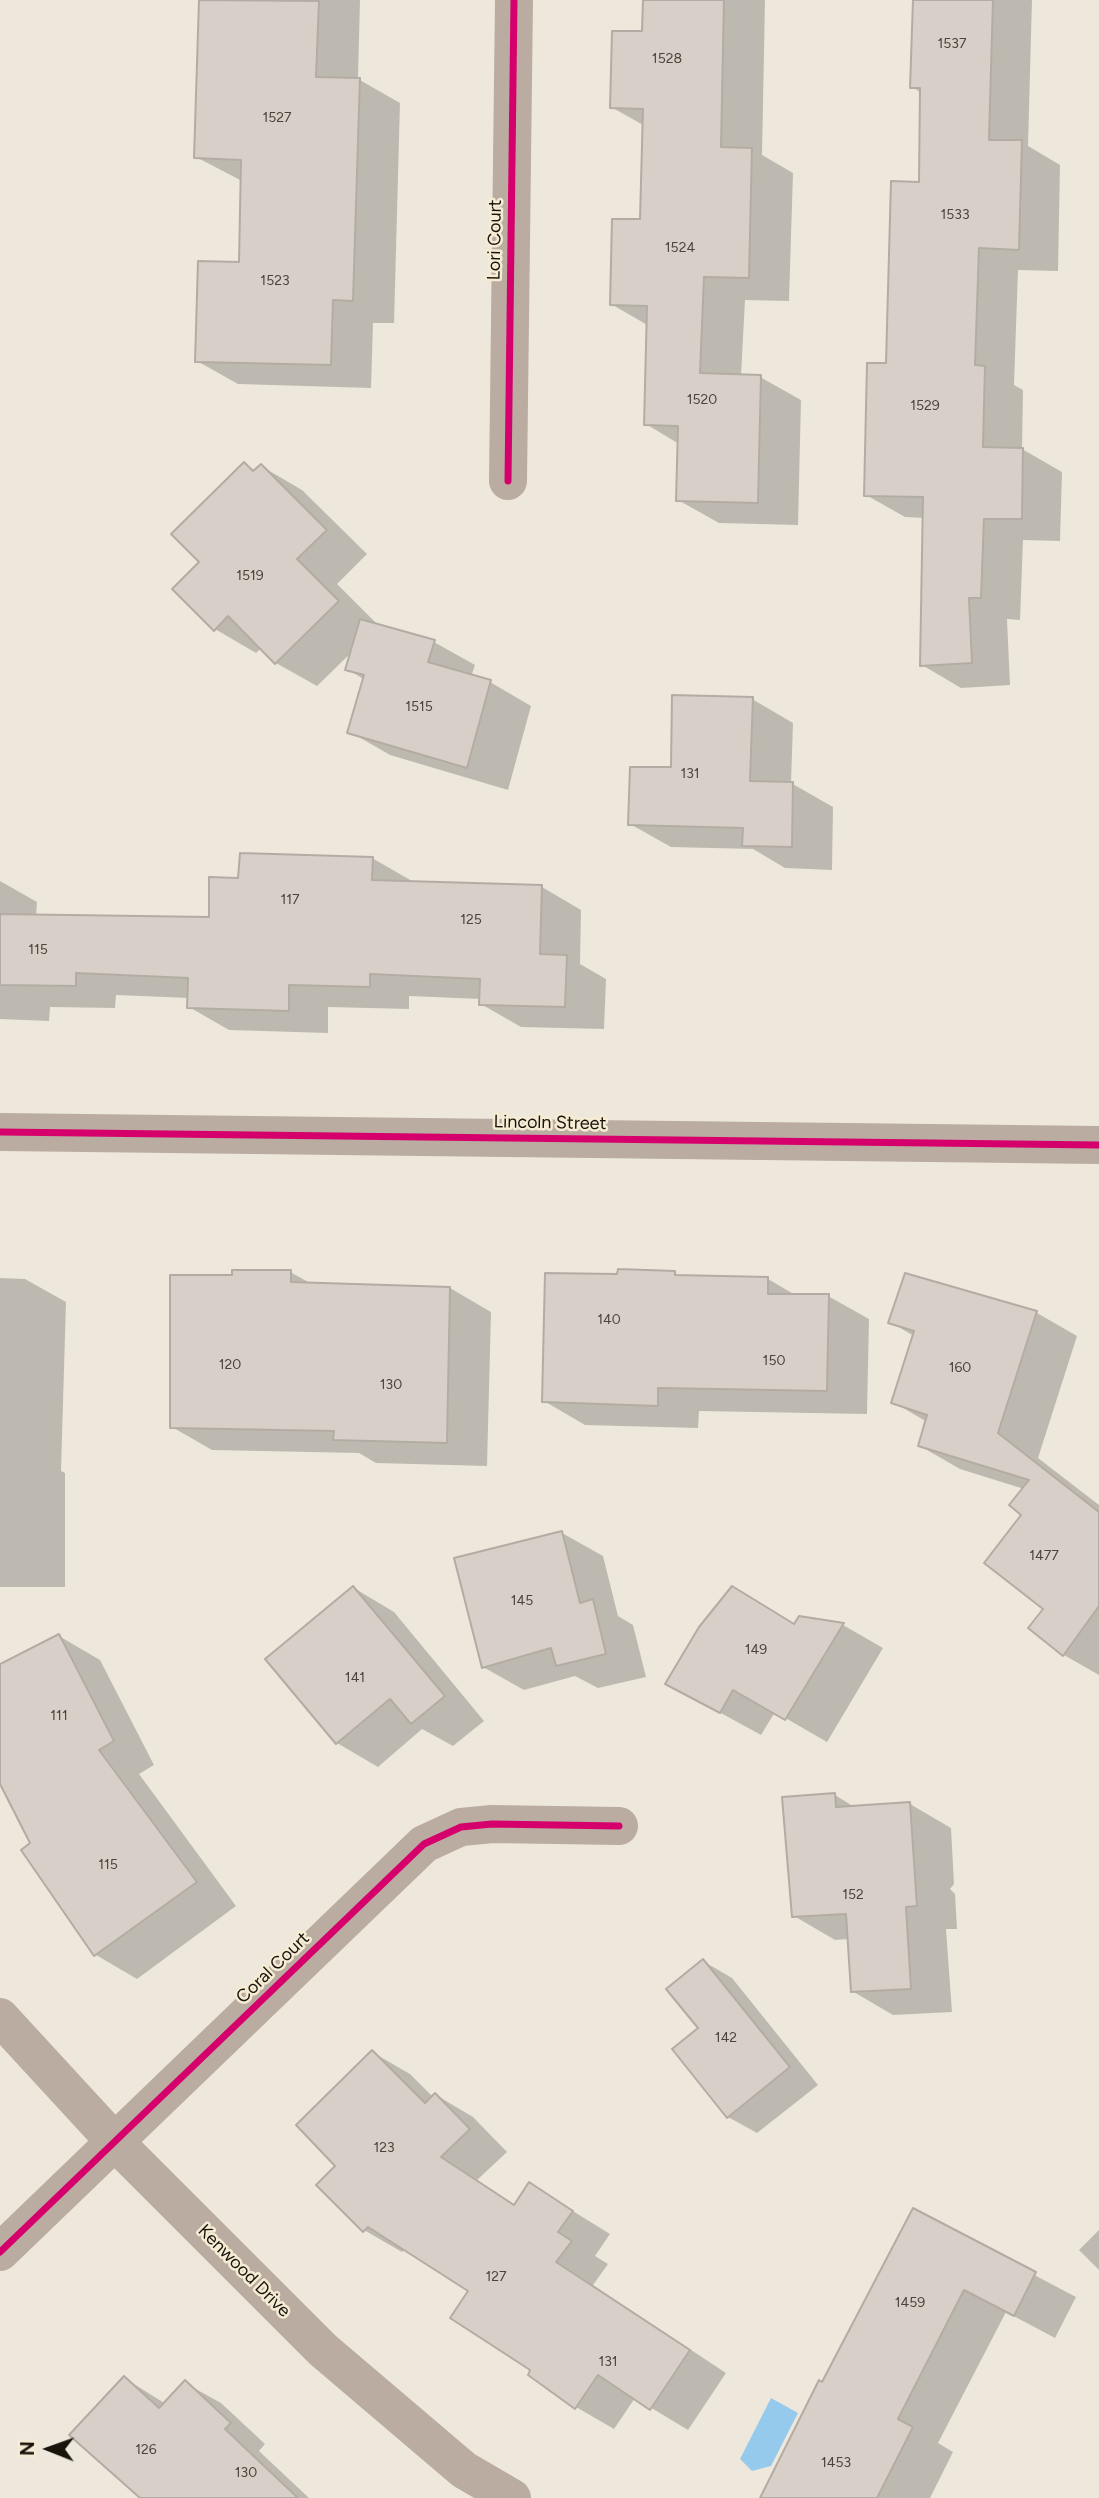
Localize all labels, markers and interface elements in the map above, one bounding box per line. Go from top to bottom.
house number: 1537 [938,36,966,52]
house number: 1528 [652,51,682,67]
house number: 1527 [262,110,292,126]
street label: Lori Court [483,199,507,281]
house number: 1533 [940,207,970,223]
house number: 1524 [665,240,695,256]
house number: 1523 [260,273,290,289]
house number: 1520 [687,392,717,408]
house number: 1529 [910,398,940,414]
house number: 1519 [236,568,264,584]
house number: 1515 [405,699,433,715]
house number: 131 [680,766,700,782]
house number: 117 [280,892,300,908]
house number: 125 [460,912,482,928]
house number: 115 [28,942,48,958]
street label: Lincoln Street [494,1111,606,1135]
house number: 140 [597,1312,621,1328]
house number: 150 [763,1353,785,1369]
house number: 120 [219,1357,241,1373]
house number: 160 [949,1360,971,1376]
house number: 130 [380,1377,402,1393]
house number: 1477 [1029,1548,1059,1564]
house number: 145 [511,1593,533,1609]
house number: 149 [745,1642,767,1658]
house number: 141 [345,1670,365,1686]
house number: 111 [50,1708,68,1724]
house number: 115 [98,1857,118,1873]
house number: 152 [842,1887,864,1903]
street label: Coral Court [232,1928,314,2008]
house number: 142 [715,2030,737,2046]
house number: 123 [373,2140,395,2156]
street label: Kenwood Drive [193,2220,295,2322]
house number: 127 [485,2269,507,2285]
house number: 1459 [895,2295,925,2311]
house number: 131 [598,2354,618,2370]
north arrow [14,2414,84,2484]
text: N [16,2441,39,2456]
house number: 126 [135,2442,157,2458]
house number: 1453 [821,2455,851,2471]
house number: 130 [235,2465,257,2481]

